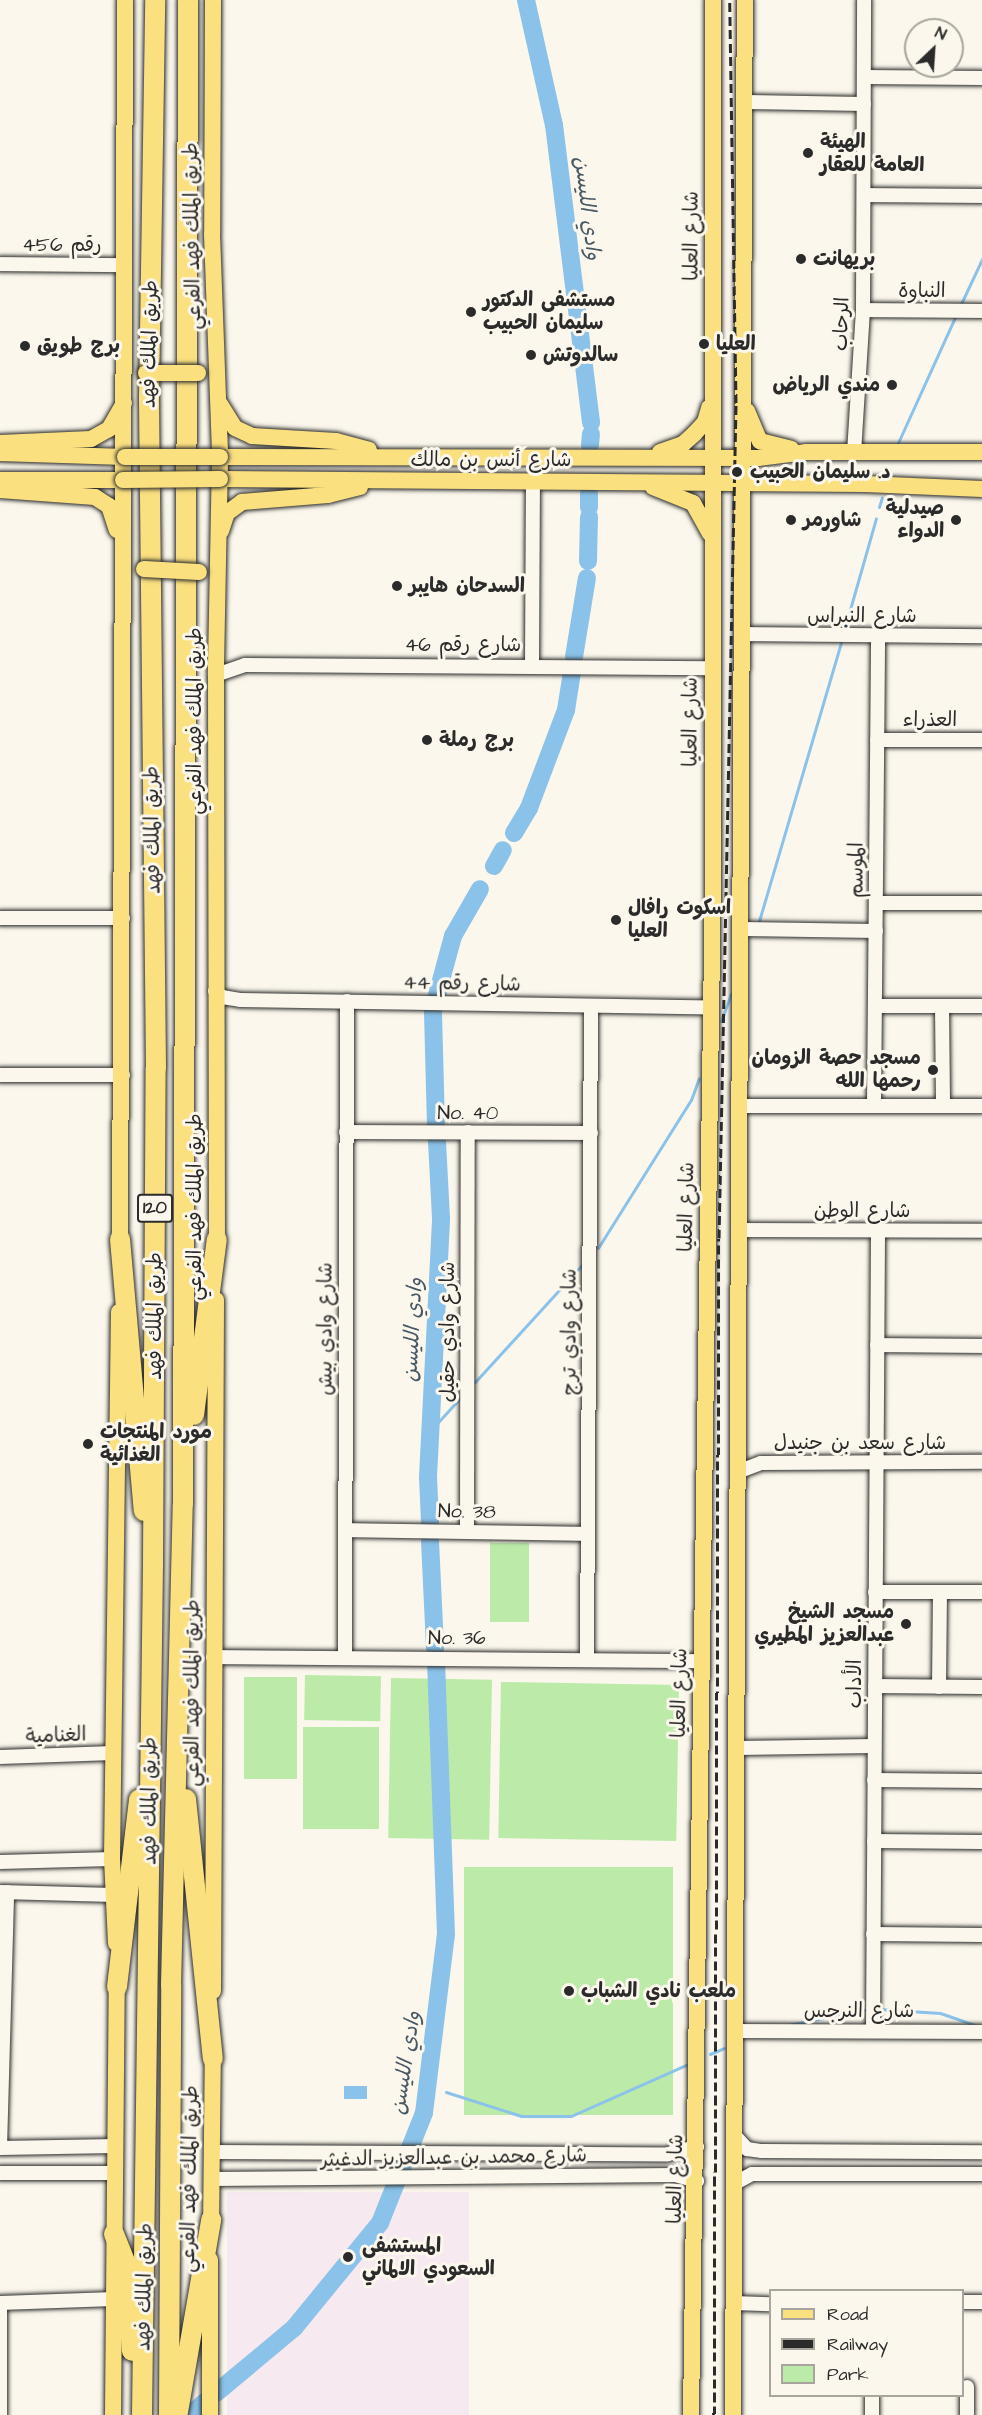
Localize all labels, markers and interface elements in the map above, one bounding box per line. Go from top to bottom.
north arrow [904,18,964,78]
text: N [932,21,950,46]
place label: الهيئة العامة للعقار [820,130,924,177]
street label: طريق الملك فهد الفرعي [179,142,207,330]
marker: الهيئة العامة للعقار [801,146,815,160]
water label: وادي الليسن [568,155,606,261]
street label: شارع العليا [680,191,704,281]
street label: رقم 456 [22,233,102,257]
place label: بريهانت [813,247,875,271]
marker: بريهانت [794,252,808,266]
street label: النباوة [898,279,946,303]
street label: طريق الملك فهد [137,280,163,408]
place label: مستشفى الدكتور سليمان الحبيب [483,288,615,335]
street label: الرحاب [829,296,855,352]
marker: مستشفى الدكتور سليمان الحبيب [464,305,478,319]
place label: العليا [716,332,756,356]
place label: برج طويق [37,334,120,358]
marker: العليا [697,337,711,351]
marker: برج طويق [18,339,32,353]
place label: سالدوتش [543,343,618,367]
marker: سالدوتش [524,348,538,362]
place label: مندي الرياض [773,373,880,397]
marker: مندي الرياض [885,378,899,392]
street label: شارع أنس بن مالك [411,448,571,472]
place label: د. سليمان الحبيب [750,460,891,484]
marker: د. سليمان الحبيب [728,463,746,481]
place label: صيدلية الدواء [886,496,944,543]
place label: شاورمر [803,508,861,532]
marker: شاورمر [784,513,798,527]
marker: صيدلية الدواء [949,513,963,527]
place label: السدحان هايبر [409,574,525,598]
marker: السدحان هايبر [390,579,404,593]
street label: شارع النبراس [807,604,917,628]
street label: طريق الملك فهد الفرعي [183,627,207,815]
street label: شارع رقم 46 [405,633,521,657]
street label: شارع العليا [679,677,703,767]
street label: العذراء [903,708,957,732]
place label: برج رملة [439,728,514,752]
marker: برج رملة [420,733,434,747]
street label: طريق الملك فهد [140,766,166,894]
street label: الموسم [845,842,869,898]
place label: اسكوت رافال العليا [628,897,731,944]
marker: اسكوت رافال العليا [609,913,623,927]
street label: شارع رقم 44 [403,971,521,997]
place label: مسجد حصة الزومان رحمها الله [752,1046,921,1093]
marker: مسجد حصة الزومان رحمها الله [926,1063,940,1077]
street label: No. 40 [438,1101,498,1125]
street label: طريق الملك فهد الفرعي [183,1113,207,1301]
street label: شارع العليا [674,1162,700,1252]
road number: 120 [137,1193,173,1223]
street label: شارع الوطن [814,1199,910,1223]
street label: طريق الملك فهد [143,1252,167,1380]
street label: شارع وادي بيش [314,1262,338,1396]
street label: شارع وادي حقيل [436,1262,460,1402]
street label: شارع وادي ترج [558,1269,582,1395]
water label: وادي الليسن [398,1277,428,1383]
place label: مورد المنتجات الغذائية [100,1420,212,1467]
street label: شارع سعد بن جنيدل [774,1431,946,1455]
marker: مورد المنتجات الغذائية [81,1437,95,1451]
street label: No. 38 [438,1499,496,1525]
street label: طريق الملك فهد الفرعي [181,1599,205,1787]
place label: مسجد الشيخ عبدالعزيز المطيري [754,1600,894,1647]
marker: مسجد الشيخ عبدالعزيز المطيري [899,1617,913,1631]
street label: No. 36 [428,1626,486,1650]
street label: شارع العليا [667,1648,693,1738]
street label: الأداب [843,1659,867,1709]
street label: الغنامية [25,1723,87,1749]
street label: طريق الملك فهد [138,1737,162,1865]
place label: ملعب نادي الشباب [581,1979,736,2003]
marker: ملعب نادي الشباب [562,1984,576,1998]
street label: شارع النرجس [804,1999,914,2023]
water label: وادي الليسن [385,2009,427,2117]
street label: طريق الملك فهد الفرعي [176,2085,204,2273]
street label: شارع العليا [663,2134,689,2224]
street label: شارع محمد بن عبدالعزيز الدغيثر [321,2144,587,2172]
street label: طريق الملك فهد [132,2223,158,2351]
place label: المستشفى السعودي الالماني [362,2234,495,2281]
marker: المستشفى السعودي الالماني [339,2248,357,2266]
legend [769,2289,964,2397]
text: Road [827,2302,868,2327]
text: Railway [827,2332,888,2357]
text: Park [827,2362,869,2387]

